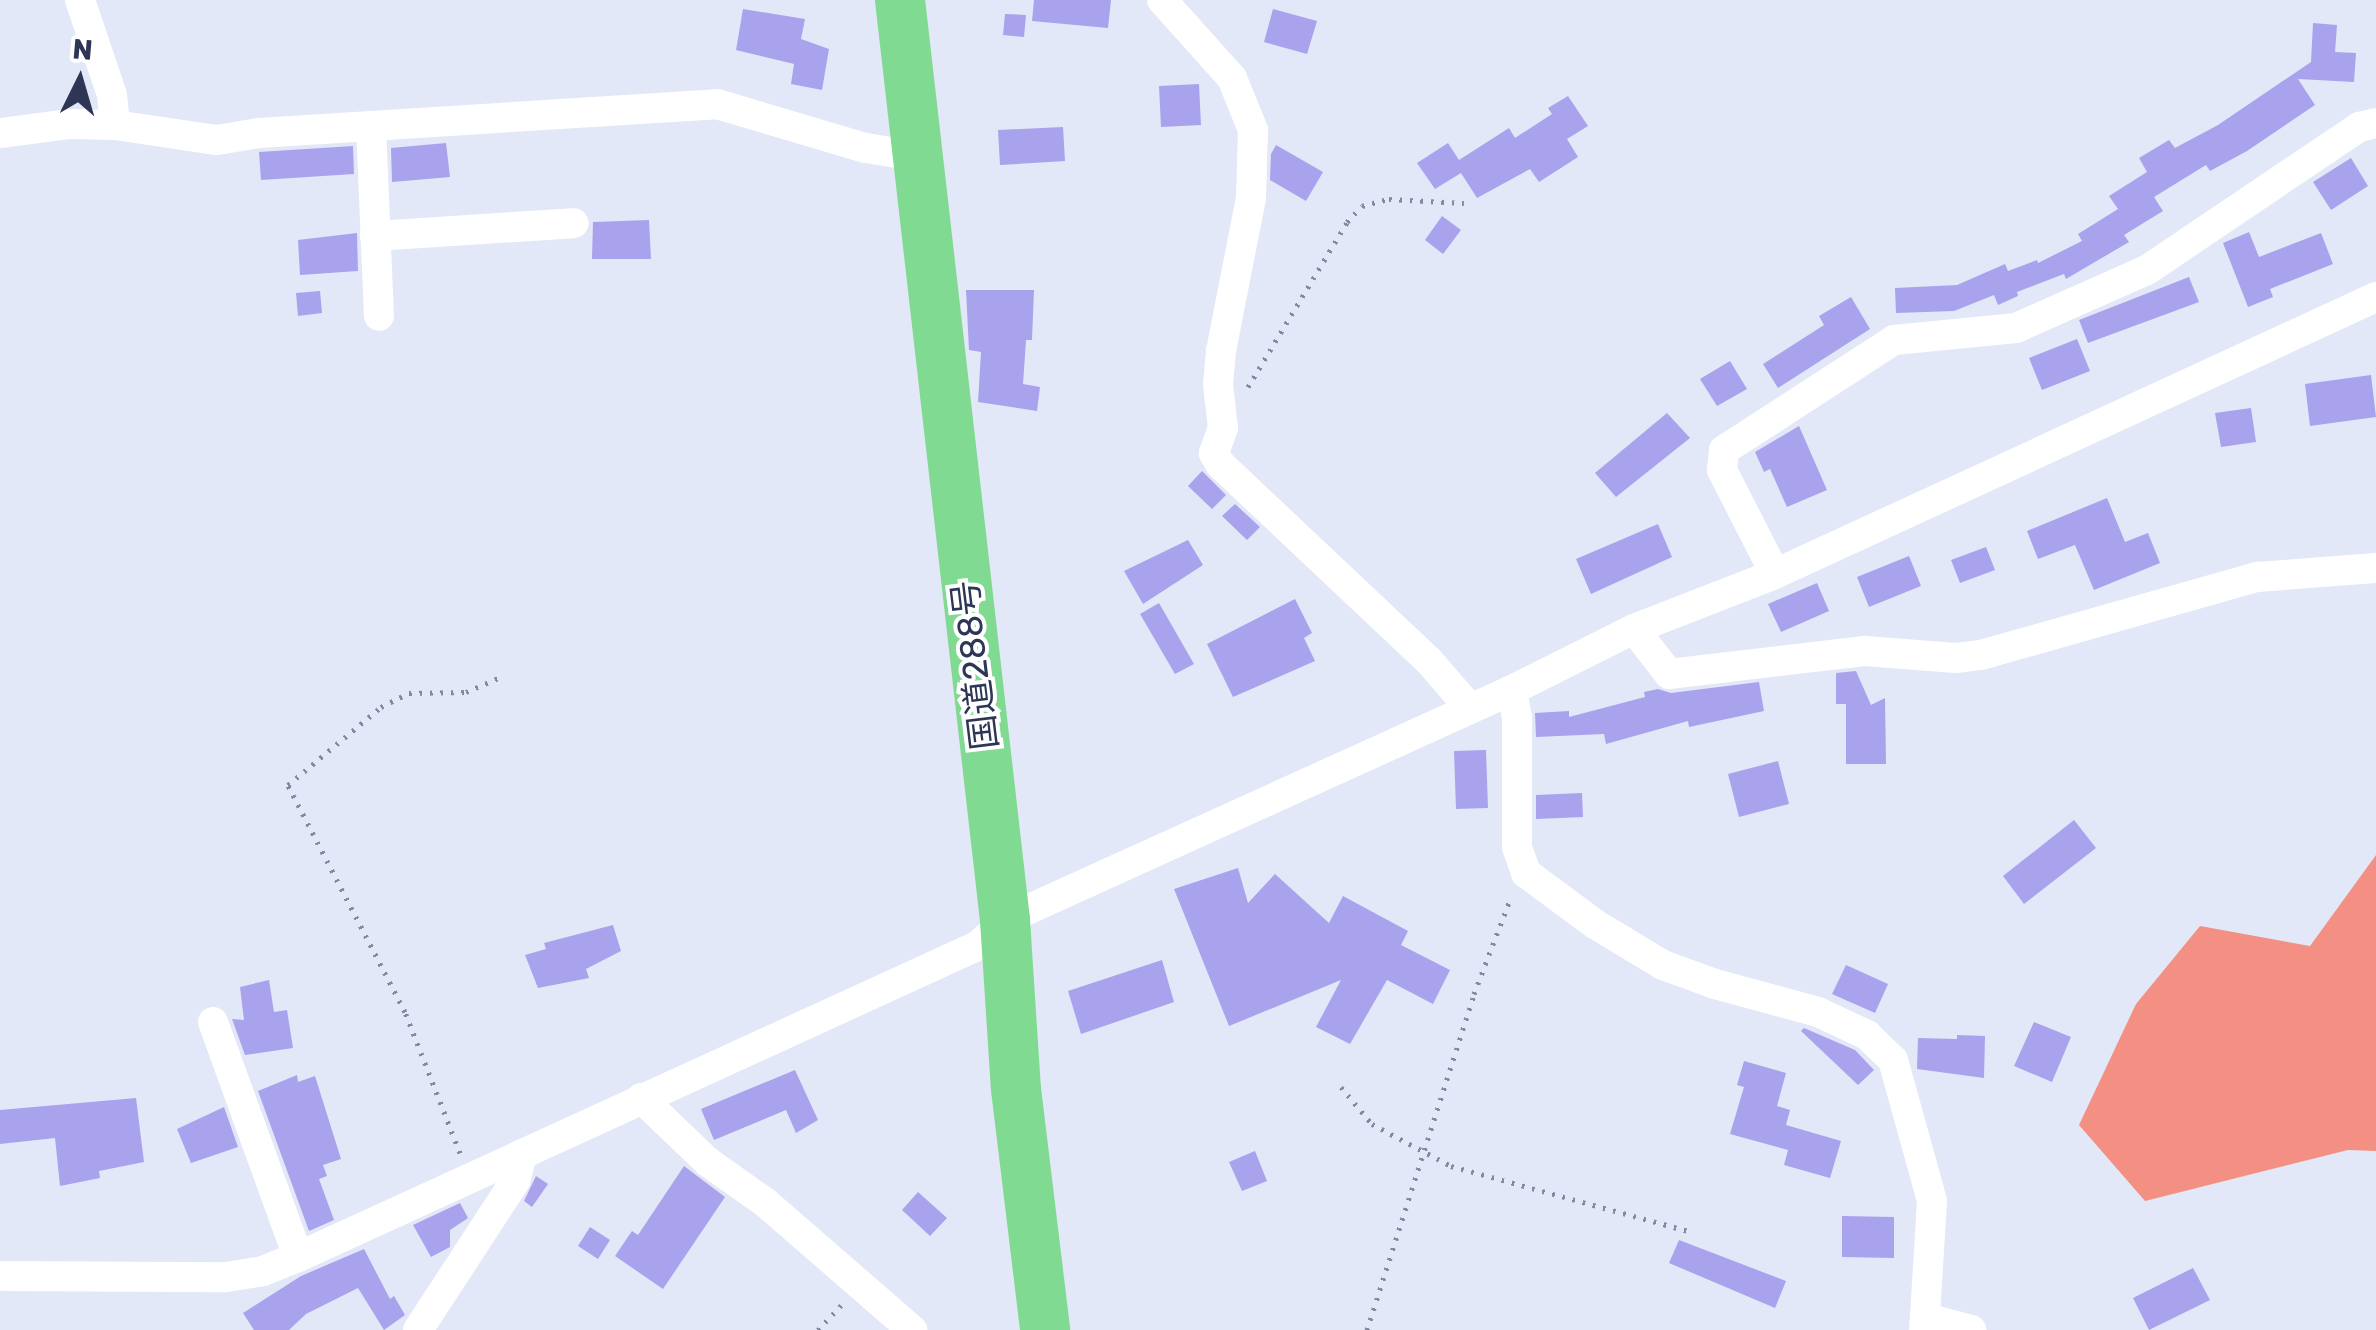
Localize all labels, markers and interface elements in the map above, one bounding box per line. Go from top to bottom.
north arrow [30,30,130,130]
text: N [71,32,94,67]
street label: 国道288号 [944,578,1006,752]

